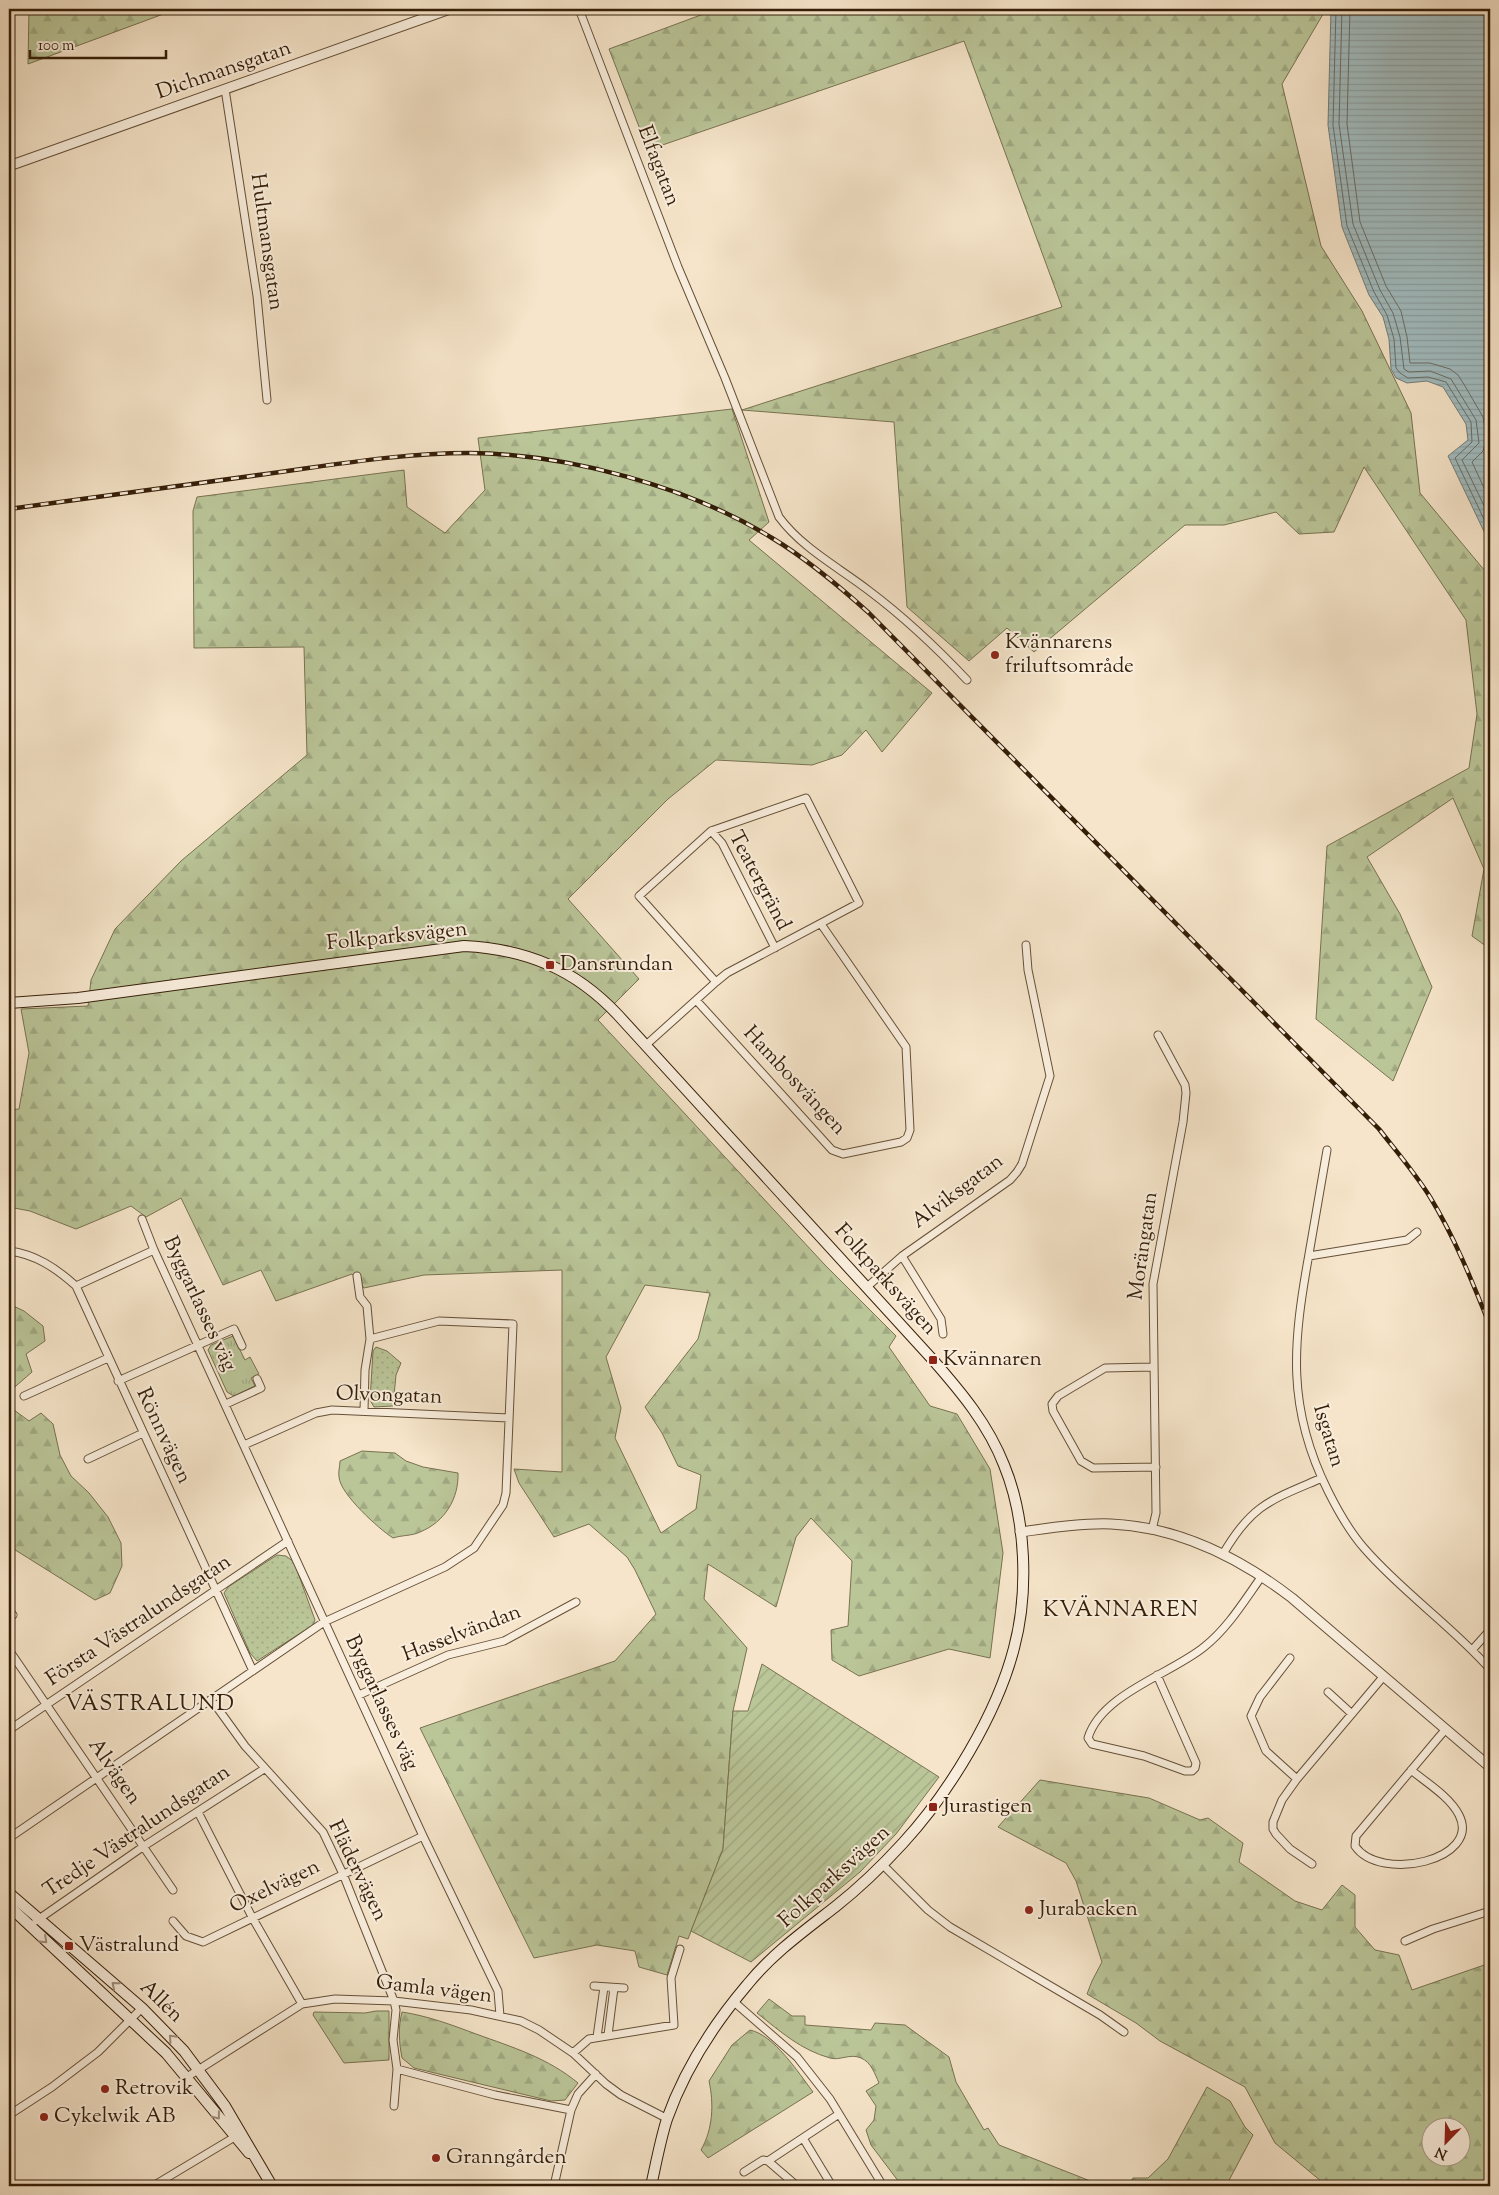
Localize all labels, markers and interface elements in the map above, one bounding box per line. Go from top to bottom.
scale bar [30,28,166,60]
street label: Dichmansgatan [152,34,296,108]
text: 100 m [38,36,75,57]
street label: Elfagatan [629,121,687,211]
street label: Hultmansgatan [242,171,290,313]
place label: Kvännarens friluftsområde [1005,628,1134,682]
marker: Kvännarens friluftsområde [989,649,1001,661]
street label: Teatergränd [720,826,798,936]
street label: Folkparksvägen [325,915,469,959]
place label: Dansrundan [560,950,673,980]
marker: Dansrundan [544,959,556,971]
street label: Hambosvängen [735,1020,853,1142]
street label: Alviksgatan [906,1147,1010,1237]
street label: Morängatan [1122,1190,1166,1302]
street label: Folkparksvägen [827,1217,943,1343]
street label: Byggarlasses väg [155,1231,243,1377]
place label: Kvännaren [943,1345,1042,1375]
marker: Kvännaren [927,1354,939,1366]
street label: Olvongatan [335,1379,443,1413]
street label: Rönnvägen [128,1383,198,1489]
street label: Isgatan [1304,1401,1352,1471]
street label: Första Västralundsgatan [40,1548,238,1694]
district label: KVÄNNAREN [1043,1595,1199,1627]
street label: Hasselvändan [398,1598,526,1670]
street label: Byggarlasses väg [337,1630,425,1776]
district label: VÄSTRALUND [65,1689,235,1721]
street label: Alvägen [80,1733,148,1811]
street label: Tredje Västralundsgatan [37,1758,237,1906]
place label: Jurastigen [942,1792,1032,1822]
marker: Jurastigen [927,1801,939,1813]
street label: Flädervägen [320,1815,394,1927]
street label: Folkparksvägen [772,1819,898,1935]
street label: Oxelvägen [225,1852,325,1922]
place label: Jurabacken [1038,1895,1138,1925]
marker: Jurabacken [1023,1904,1035,1916]
place label: Västralund [79,1931,179,1961]
one-way arrow [39,1934,48,1943]
marker: Västralund [63,1940,75,1952]
street label: Gamla vägen [374,1968,494,2012]
street label: Allén [132,1974,190,2030]
one-way arrow [112,1982,121,1991]
one-way arrow [169,2035,178,2044]
place label: Retrovik [115,2074,194,2104]
marker: Retrovik [99,2083,111,2095]
place label: Cykelwik AB [54,2102,175,2132]
one-way arrow [212,2110,220,2119]
marker: Cykelwik AB [38,2111,50,2123]
north arrow [1422,2118,1472,2168]
text: N [1433,2141,1451,2164]
place label: Granngården [446,2143,567,2173]
marker: Granngården [430,2152,442,2164]

